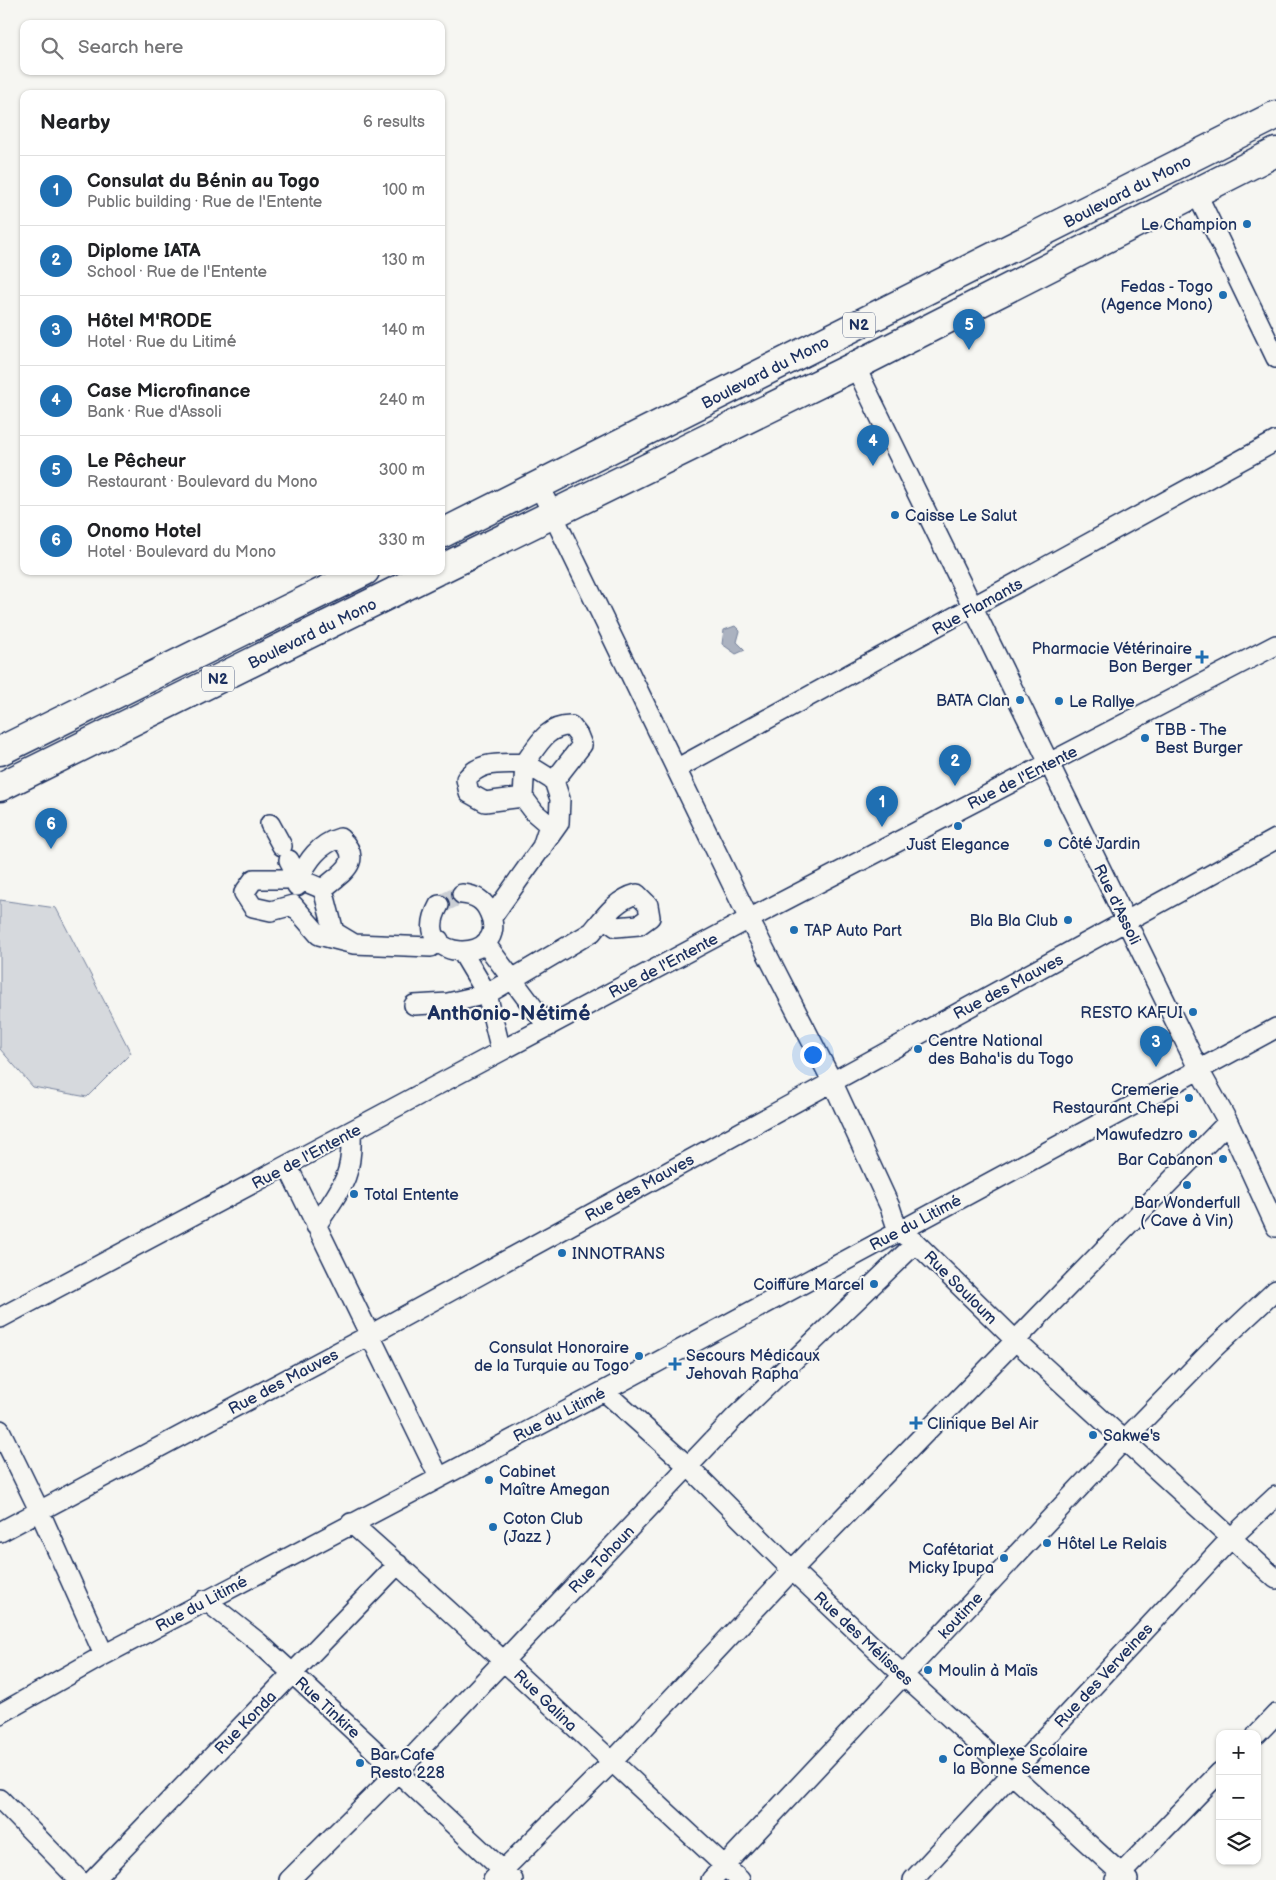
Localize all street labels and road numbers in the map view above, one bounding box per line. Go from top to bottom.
street label: Boulevard du Mono [1061,152,1195,233]
road number: N2 [843,312,875,338]
street label: Boulevard du Mono [699,333,833,414]
street label: Rue Flamants [929,575,1026,640]
street label: Boulevard du Mono [245,595,380,674]
road number: N2 [202,666,234,692]
street label: Rue de l'Entente [965,742,1081,814]
street label: Rue d'Assoli [1089,861,1144,948]
street label: Rue de l'Entente [606,929,722,1003]
street label: Rue des Mauves [951,950,1067,1024]
street label: Rue de l'Entente [249,1120,365,1194]
street label: Rue des Mauves [582,1150,698,1226]
street label: Rue du Litimé [867,1191,965,1255]
street label: Rue Souloum [919,1247,1001,1329]
street label: Rue des Mauves [226,1345,342,1419]
street label: Rue du Litimé [510,1384,609,1447]
street label: Rue Tohoun [565,1522,639,1598]
street label: Rue du Litimé [153,1572,251,1636]
street label: Rue des Mélisses [809,1588,917,1690]
street label: koutime [935,1588,988,1643]
street label: Rue des Verveines [1051,1620,1157,1732]
street label: Rue Galina [509,1666,581,1736]
street label: Rue Tinkire [291,1673,364,1743]
street label: Rue Konda [211,1687,281,1759]

